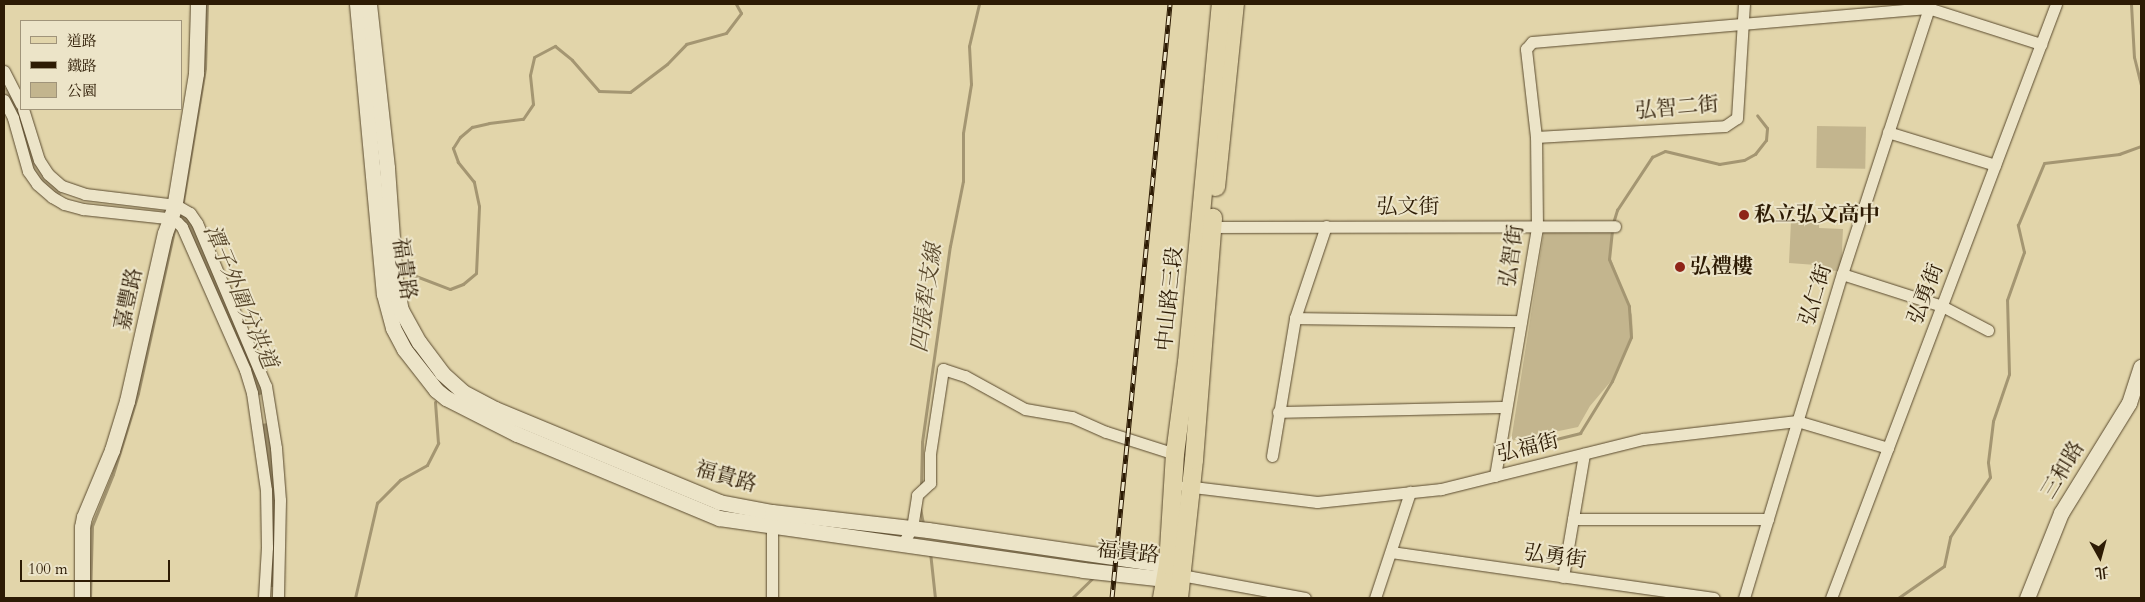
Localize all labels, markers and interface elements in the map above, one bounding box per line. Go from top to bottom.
legend [20,20,182,110]
text: 道路 [67,31,97,51]
text: 鐵路 [67,56,97,76]
text: 公園 [67,81,97,101]
street label: 弘智二街 [1634,92,1720,124]
street label: 弘文街 [1377,194,1439,220]
place label: 私立弘文高中 [1754,202,1880,228]
marker: 私立弘文高中 [1738,209,1750,221]
water label: 潭子外圍分洪道 [198,221,282,373]
street label: 弘智街 [1495,223,1529,289]
street label: 福貴路 [387,236,421,302]
water label: 四張犁支線 [906,242,948,354]
street label: 中山路三段 [1152,245,1188,353]
place label: 弘禮樓 [1690,254,1753,280]
street label: 弘勇街 [1903,260,1949,328]
marker: 弘禮樓 [1674,261,1686,273]
street label: 弘仁街 [1795,261,1837,329]
street label: 嘉豐路 [110,266,148,332]
street label: 弘福街 [1494,428,1562,468]
street label: 三和路 [2036,437,2090,503]
street label: 福貴路 [692,456,760,498]
north arrow [2075,532,2125,582]
street label: 福貴路 [1095,537,1161,569]
street label: 弘勇街 [1522,540,1588,574]
scale bar [22,550,172,582]
text: 100 m [28,559,68,579]
text: 北 [2094,562,2110,583]

